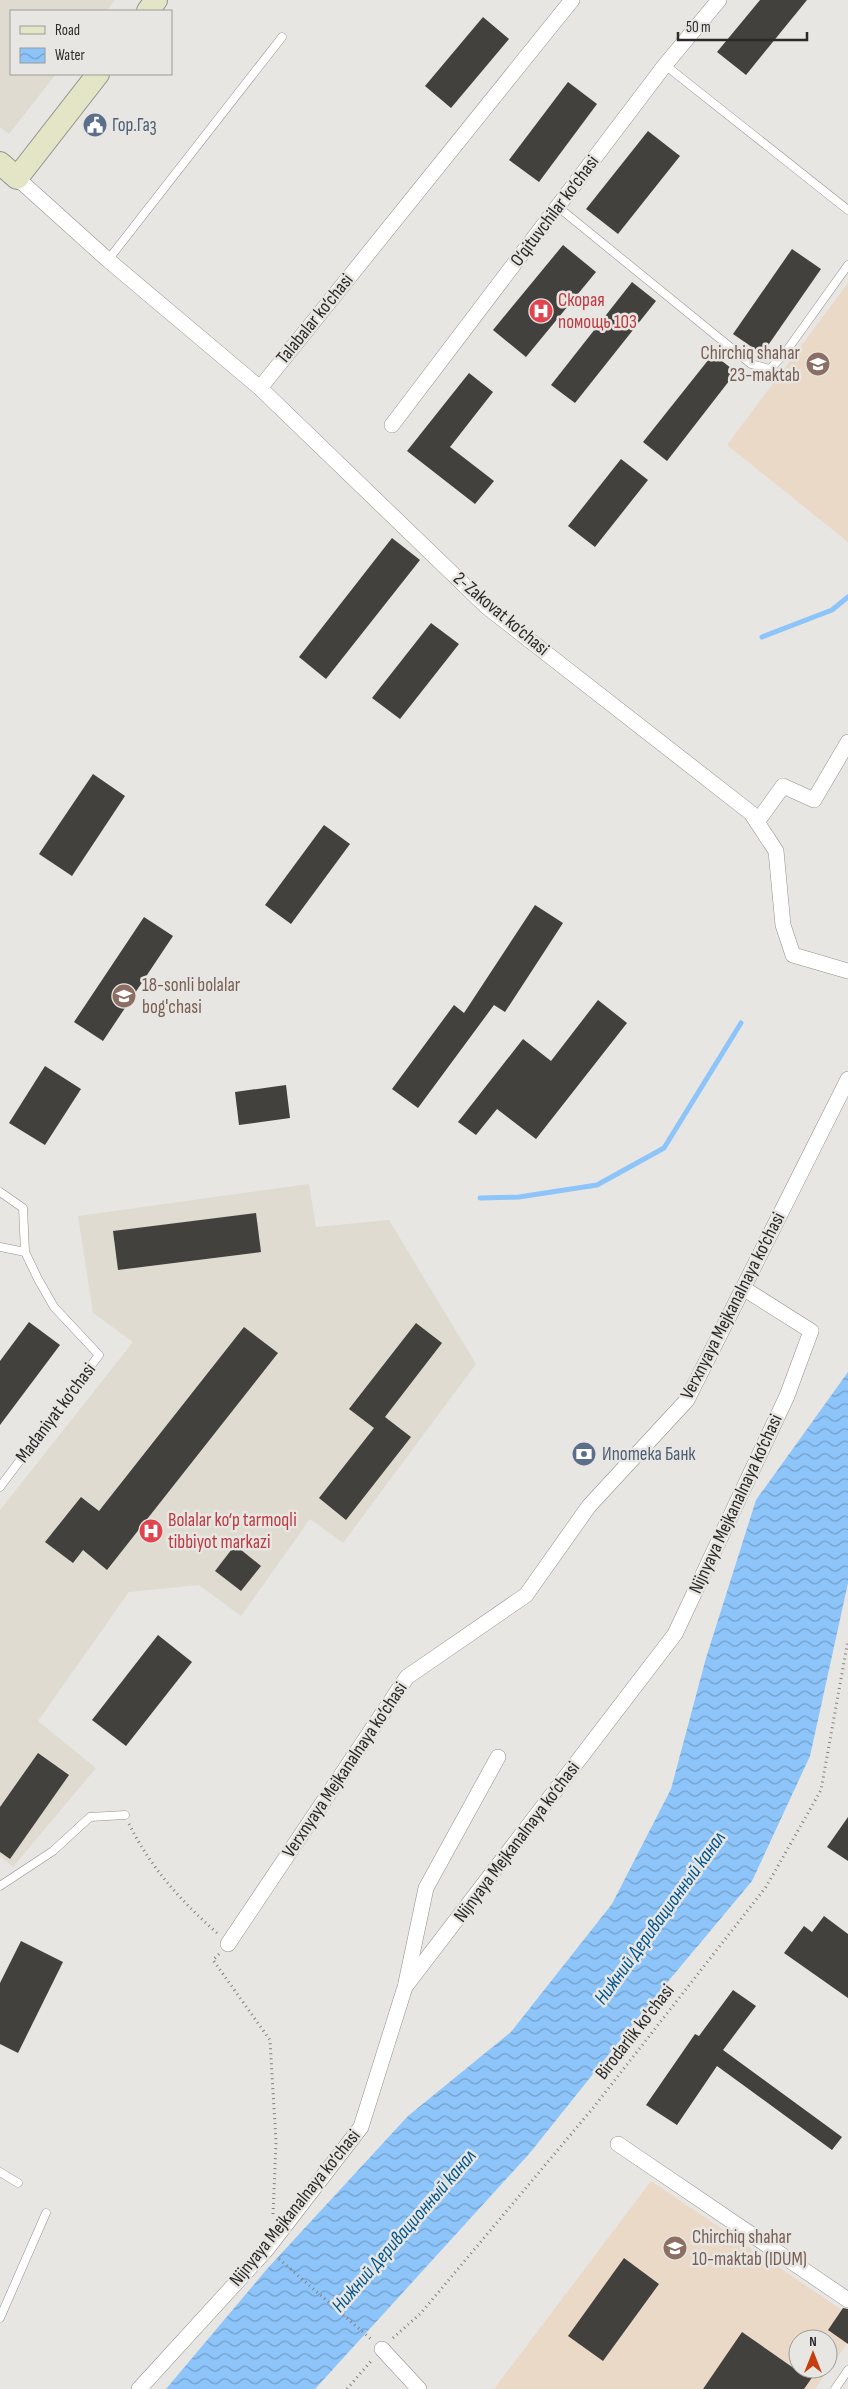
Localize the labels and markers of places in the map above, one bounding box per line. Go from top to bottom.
public building icon: Гор.Газ [82,112,108,138]
place label: Гор.Газ [112,114,157,137]
place label: Скорая помощь 103 [558,289,637,334]
hospital icon: Скорая помощь 103 [528,298,554,324]
place label: Chirchiq shahar 23-maktab [701,342,801,387]
school or university icon: Chirchiq shahar 23-maktab [805,351,831,377]
place label: 18-sonli bolalar bog'chasi [142,974,241,1019]
school or university icon: 18-sonli bolalar bog'chasi [111,983,137,1009]
bank icon: Ипотека Банк [571,1441,597,1467]
place label: Ипотека Банк [602,1443,696,1466]
place label: Bolalar ko‘p tarmoqli tibbiyot markazi [168,1509,297,1554]
hospital icon: Bolalar ko‘p tarmoqli tibbiyot markazi [138,1518,164,1544]
place label: Chirchiq shahar 10-maktab (IDUM) [692,2226,807,2271]
school or university icon: Chirchiq shahar 10-maktab (IDUM) [662,2235,688,2261]

